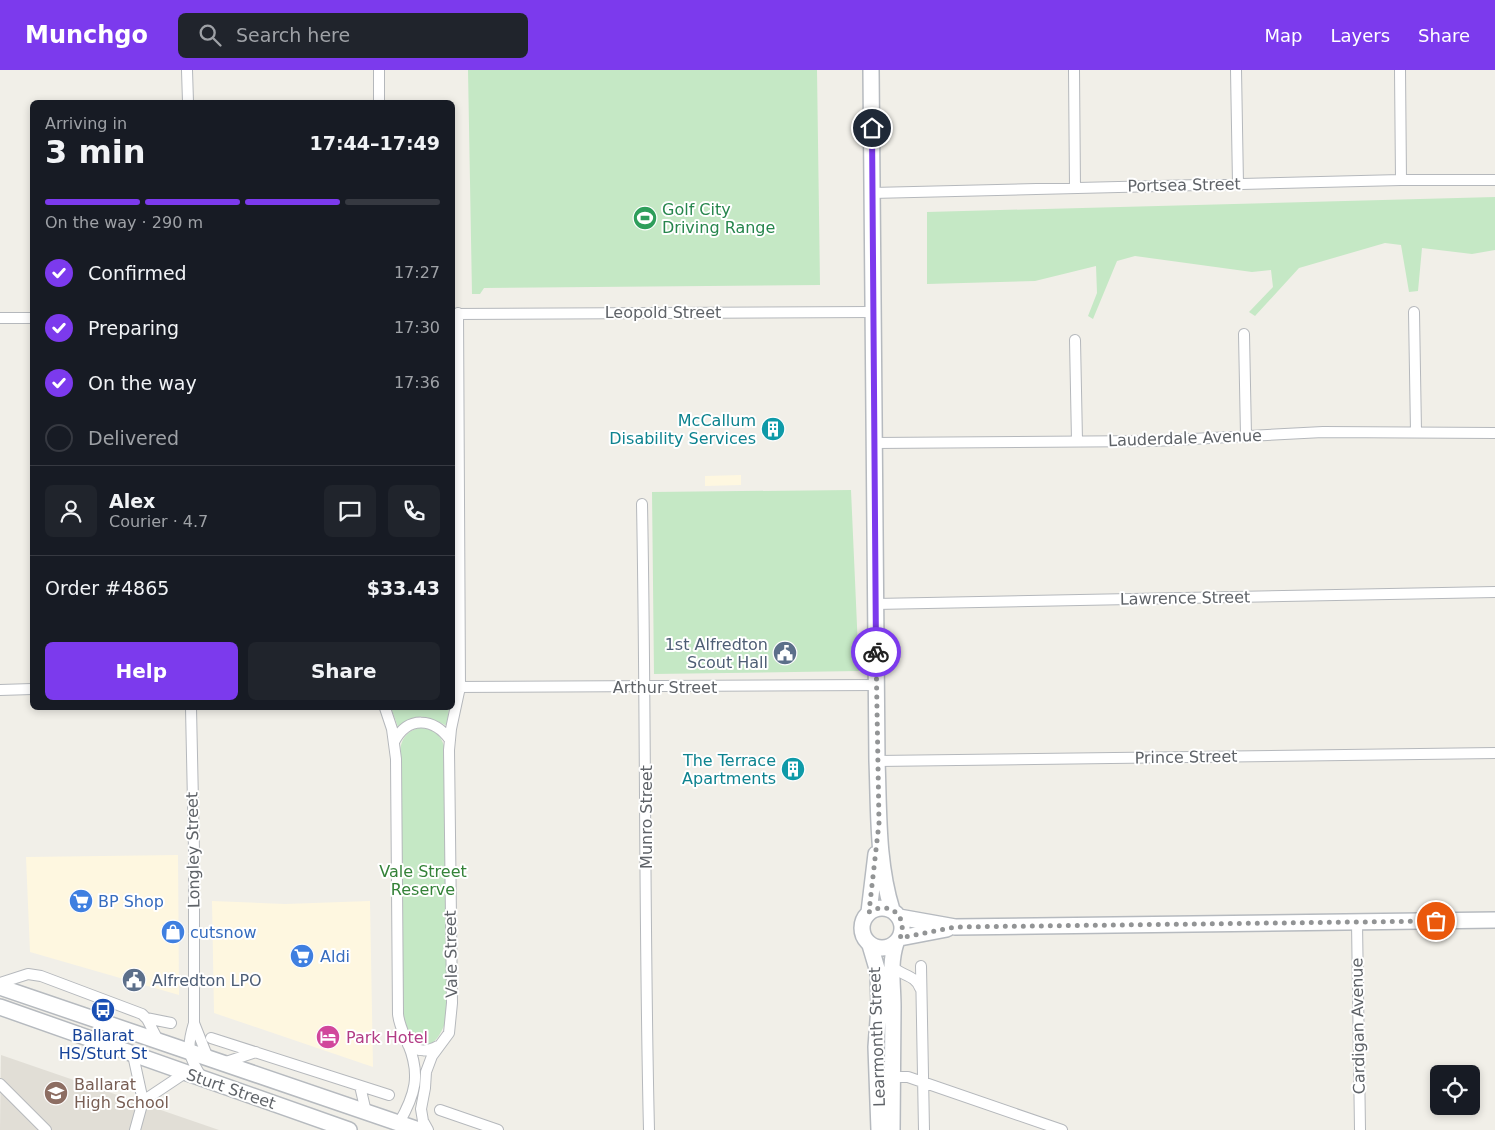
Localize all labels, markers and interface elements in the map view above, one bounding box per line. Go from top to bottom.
search box [178,13,528,58]
text: Munchgo [25,21,148,49]
icon: search [196,21,224,49]
text: Search here [236,24,350,46]
text: Map [1264,25,1302,46]
text: Layers [1330,25,1390,46]
text: Share [1418,25,1470,46]
pin [851,107,893,149]
text: Arriving in [45,114,127,133]
icon: home [858,114,886,142]
text: 17:44–17:49 [310,132,440,154]
text: 3 min [45,133,146,171]
street label: Portsea Street [1127,175,1241,195]
place label: Golf City Driving Range [662,200,775,237]
sports icon: Golf City Driving Range [632,205,658,231]
text: On the way · 290 m [45,213,203,232]
icon: check [45,259,73,287]
text: Confirmed [88,262,187,284]
text: 17:27 [394,263,440,282]
street label: Leopold Street [605,303,721,322]
icon: check [45,314,73,342]
text: Preparing [88,317,179,339]
text: 17:30 [394,318,440,337]
icon: check [45,369,73,397]
text: On the way [88,372,197,394]
text: 17:36 [394,373,440,392]
place label: McCallum Disability Services [609,411,756,448]
building icon: McCallum Disability Services [760,416,786,442]
street label: Lauderdale Avenue [1108,426,1262,450]
text: Delivered [88,427,179,449]
button: person [45,485,97,537]
button: chat [324,485,376,537]
button: phone [388,485,440,537]
text: Alex [109,490,155,512]
text: Courier · 4.7 [109,512,208,531]
text: Order #4865 [45,577,169,599]
text: $33.43 [367,577,440,599]
street label: Lawrence Street [1120,587,1250,609]
courier [851,627,901,677]
place label: 1st Alfredton Scout Hall [665,635,768,672]
icon: bike [862,638,890,666]
public building icon: 1st Alfredton Scout Hall [772,640,798,666]
button: Help [45,642,238,700]
button: Share [248,642,440,700]
street label: Arthur Street [613,678,717,697]
street label: Prince Street [1134,747,1238,767]
place label: The Terrace Apartments [682,751,776,788]
building icon: The Terrace Apartments [780,756,806,782]
street label: Munro Street [637,765,656,869]
street label: Longley Street [182,792,204,908]
park label: Vale Street Reserve [379,862,467,899]
supermarket icon: BP Shop [68,888,94,914]
place label: BP Shop [98,892,164,911]
pin [1415,900,1457,942]
icon: bag [1422,907,1450,935]
street label: Vale Street [441,910,461,998]
shop icon: cutsnow [160,919,186,945]
place label: cutsnow [190,923,257,942]
supermarket icon: Aldi [289,943,315,969]
place label: Aldi [320,947,350,966]
street label: Cardigan Avenue [1347,958,1369,1094]
public building icon: Alfredton LPO [121,967,147,993]
street label: Learmonth Street [865,967,889,1107]
place label: Alfredton LPO [152,971,262,990]
bus stop icon: Ballarat HS/Sturt St [90,997,116,1023]
hotel icon: Park Hotel [315,1024,341,1050]
place label: Ballarat HS/Sturt St [59,1026,147,1063]
place label: Park Hotel [346,1028,428,1047]
street label: Sturt Street [184,1065,278,1113]
map controls [1430,1065,1480,1115]
button: locate [1430,1065,1480,1115]
place label: Ballarat High School [74,1075,169,1112]
school or university icon: Ballarat High School [43,1080,69,1106]

